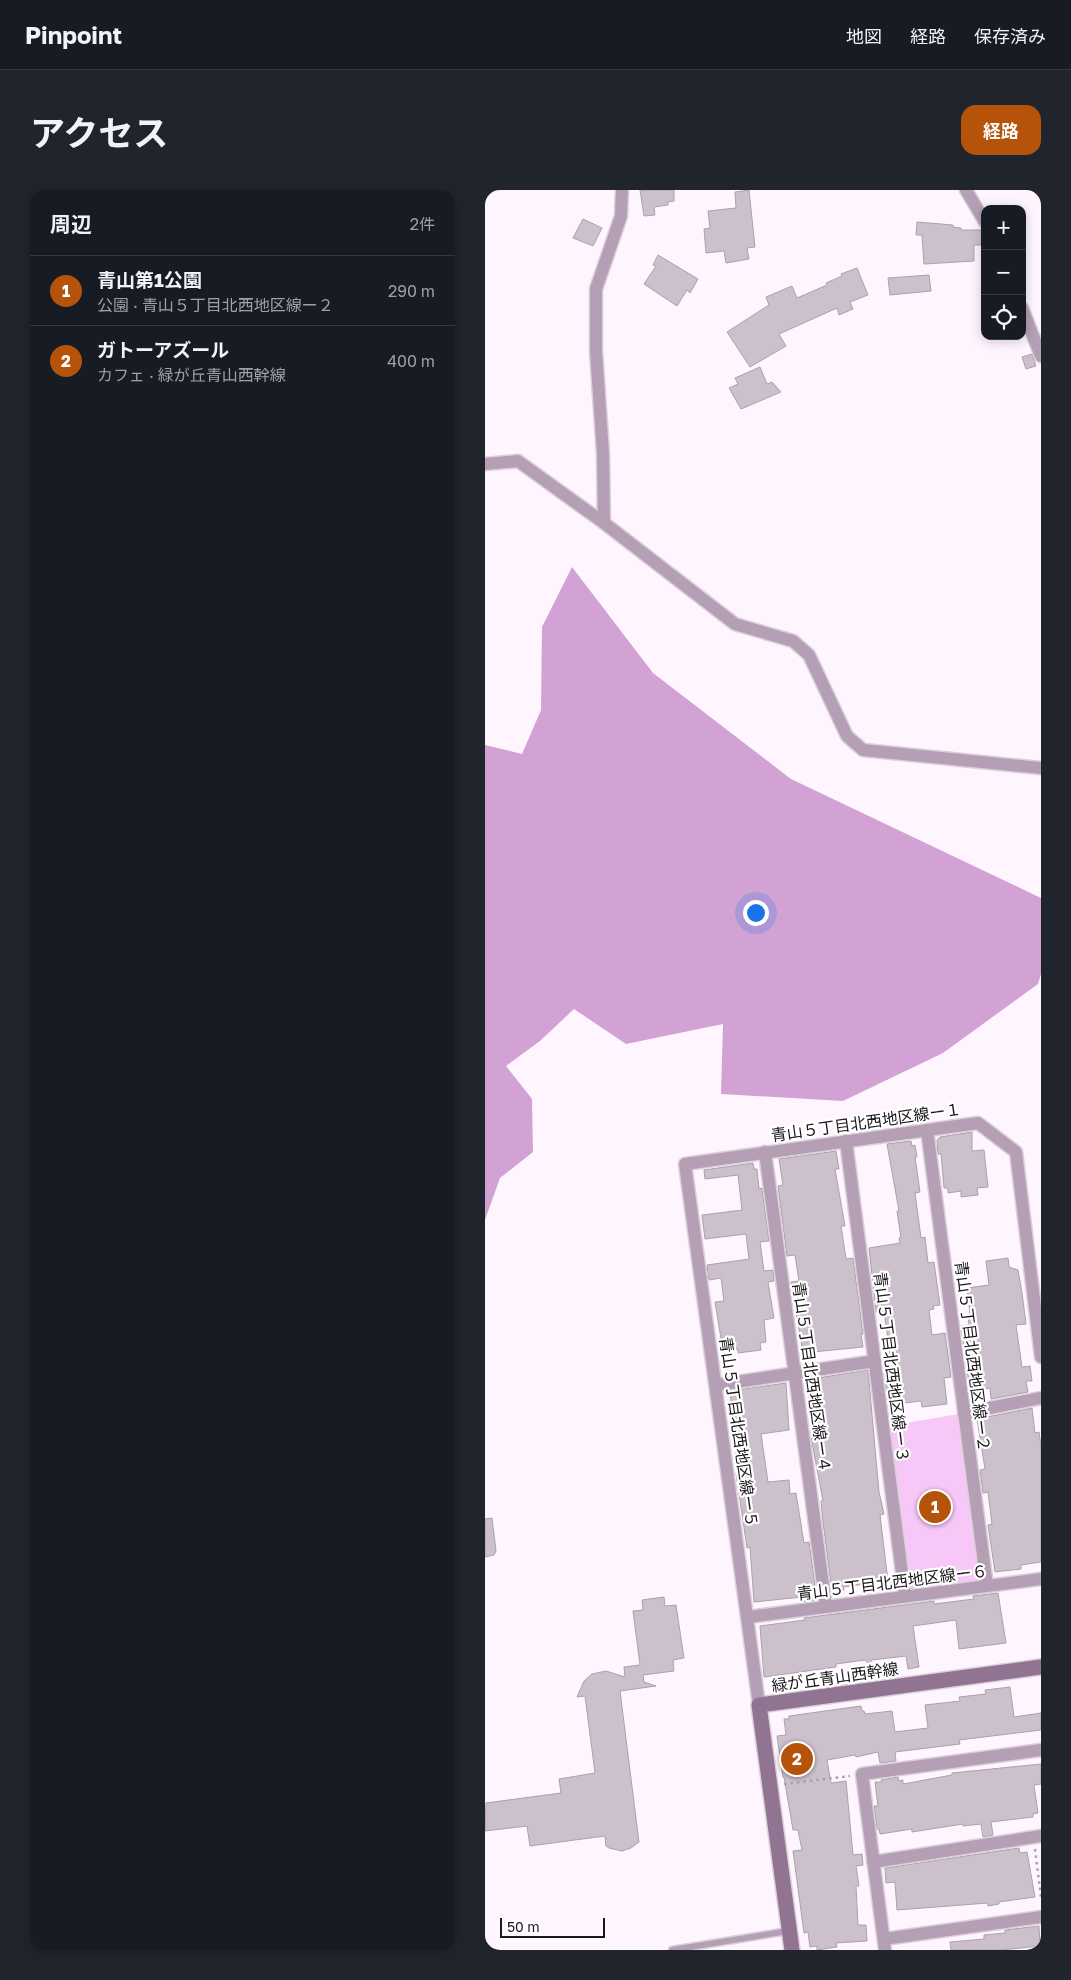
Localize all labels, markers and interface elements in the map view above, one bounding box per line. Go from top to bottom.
text: Pinpoint [25,20,122,49]
text: 地図 [846,25,882,47]
text: 経路 [910,25,946,47]
text: 保存済み [974,25,1046,47]
button: 経路 [961,105,1041,155]
text: アクセス [30,112,168,154]
map controls [981,205,1026,340]
button: + [981,205,1026,250]
text: 周辺 [50,211,92,237]
text: 2件 [410,214,435,234]
button: − [981,250,1026,295]
text: 青山第1公園 [97,268,202,291]
text: 1 [62,281,70,301]
text: 290 m [388,281,435,301]
text: 公園 · 青山５丁目北西地区線ー２ [97,295,334,315]
button: locate [981,295,1026,340]
text: ガトーアズール [97,338,229,361]
text: 2 [61,351,71,371]
text: 400 m [387,351,435,371]
text: カフェ · 緑が丘青山西幹線 [97,365,286,385]
your location [743,900,769,926]
street label: 青山５丁目北西地区線ー１ [770,1099,962,1145]
street label: 青山５丁目北西地区線ー２ [951,1259,995,1453]
street label: 青山５丁目北西地区線ー３ [870,1270,914,1464]
street label: 青山５丁目北西地区線ー４ [789,1281,835,1473]
street label: 青山５丁目北西地区線ー５ [716,1336,762,1528]
pin: 1 [919,1488,951,1526]
street label: 青山５丁目北西地区線ー６ [795,1560,989,1604]
street label: 緑が丘青山西幹線 [770,1658,900,1696]
pin: 2 [781,1740,813,1778]
scale bar [500,1915,605,1938]
text: 50 m [507,1918,540,1935]

